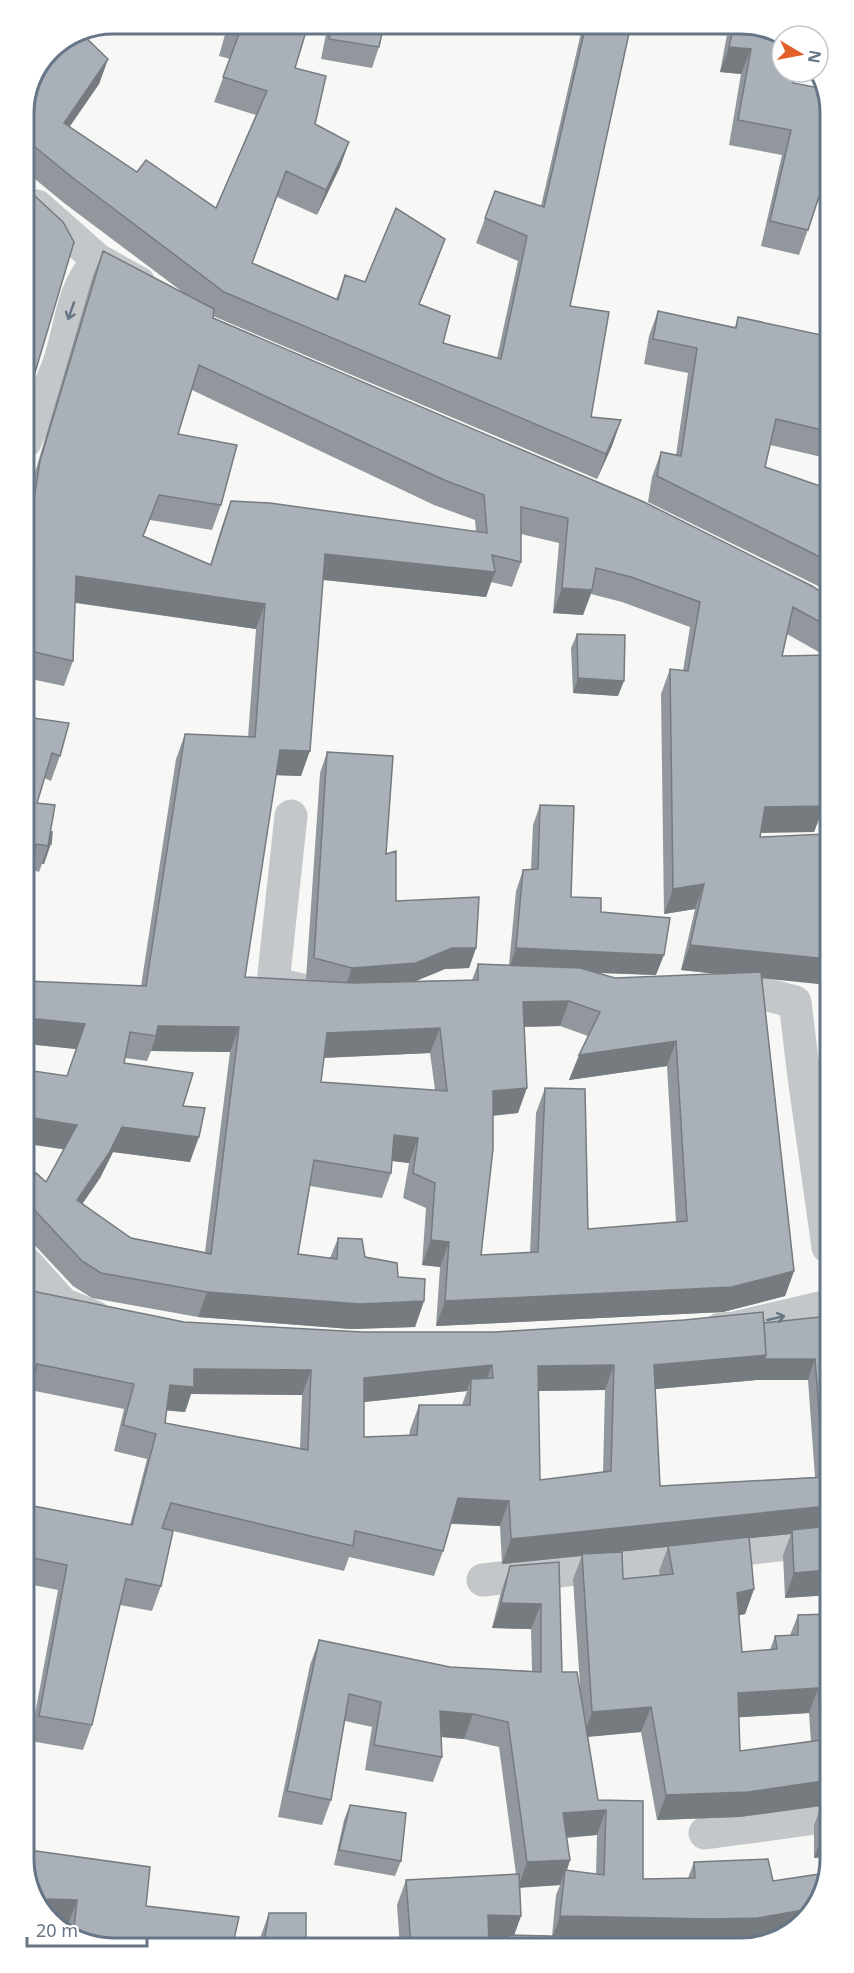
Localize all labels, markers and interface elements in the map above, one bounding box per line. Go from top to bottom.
north arrow [770,24,830,84]
text: N [803,48,827,65]
one-way arrow [65,301,76,320]
one-way arrow [766,1312,785,1324]
scale bar [27,1910,147,1948]
text: 20 m [36,1918,78,1942]

